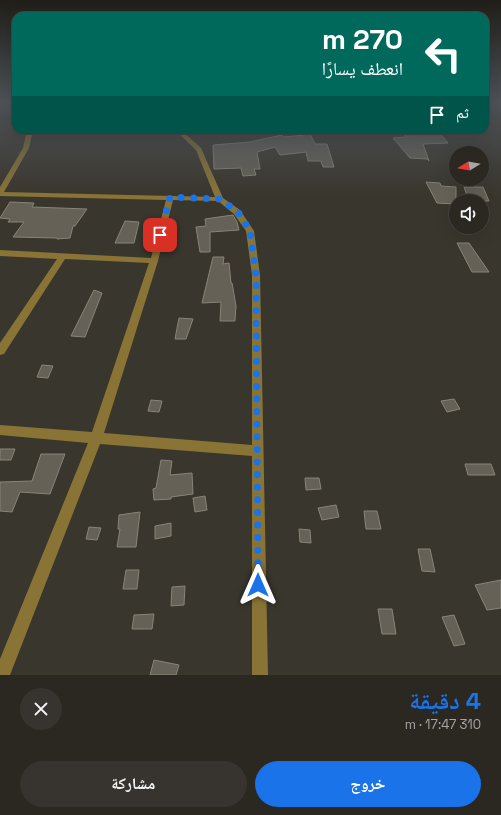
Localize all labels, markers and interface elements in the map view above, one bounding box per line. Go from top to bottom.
text: 270 m [322,21,403,57]
icon: left [417,28,469,80]
text: انعطف يسارًا [322,57,403,80]
text: ثم [456,103,469,122]
icon: arrive [426,104,448,126]
north arrow [449,146,489,186]
map controls [449,146,489,234]
button: sound [449,194,489,234]
pin [143,218,177,252]
icon: arrive [149,224,171,246]
position arrow [237,564,279,606]
text: 4 دقيقة [409,685,481,716]
button: close [20,688,62,730]
text: 310 m · 17:47 [405,716,481,733]
button: مشاركة [20,761,247,807]
button: خروج [255,761,481,807]

